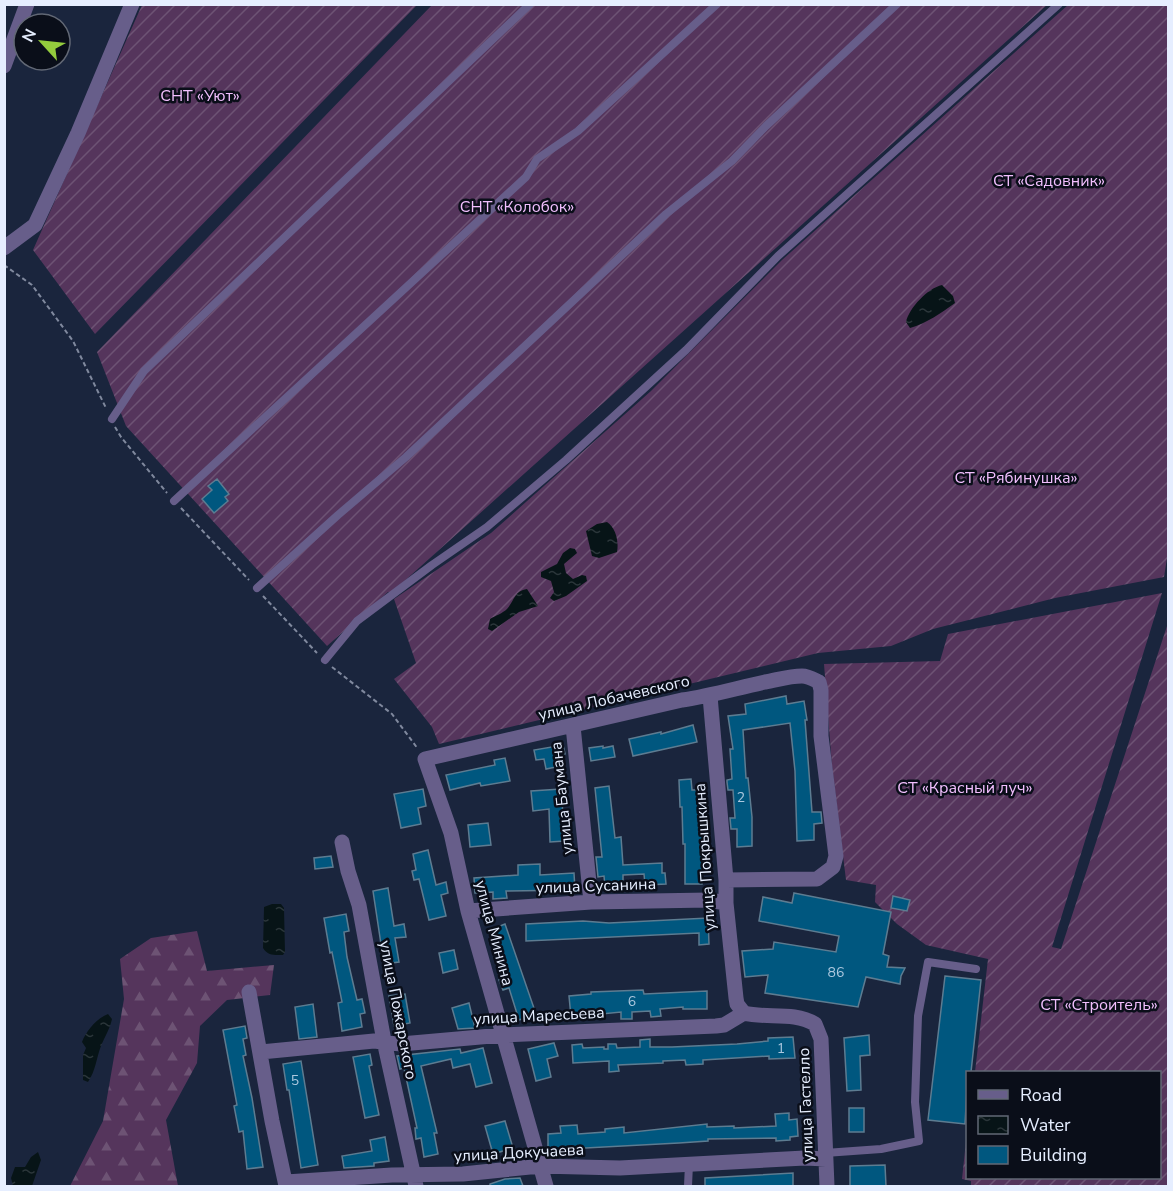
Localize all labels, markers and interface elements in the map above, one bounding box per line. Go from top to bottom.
north arrow [12,12,72,72]
text: N [17,25,42,46]
park label: СНТ «Уют» [160,85,240,107]
park label: СТ «Садовник» [993,170,1105,192]
park label: СНТ «Колобок» [460,196,574,218]
park label: СТ «Рябинушка» [954,467,1078,489]
street label: улица Лобачевского [536,670,692,726]
street label: улица Баумана [545,740,579,856]
park label: СТ «Красный луч» [897,777,1033,799]
street label: улица Покрышкина [689,782,721,932]
house number: 2 [737,788,745,807]
street label: улица Сусанина [535,873,657,899]
street label: улица Минина [469,878,519,988]
street label: улица Пожарского [374,938,422,1082]
house number: 86 [828,963,844,982]
house number: 6 [628,992,636,1011]
park label: СТ «Строитель» [1040,994,1158,1016]
street label: улица Маресьева [473,1002,605,1030]
house number: 1 [777,1039,785,1058]
street label: улица Гастелло [793,1047,819,1163]
house number: 5 [291,1071,299,1090]
legend [966,1071,1161,1179]
text: Road [1020,1083,1062,1107]
text: Water [1020,1113,1071,1137]
street label: улица Докучаева [453,1139,585,1167]
text: Building [1020,1143,1087,1167]

